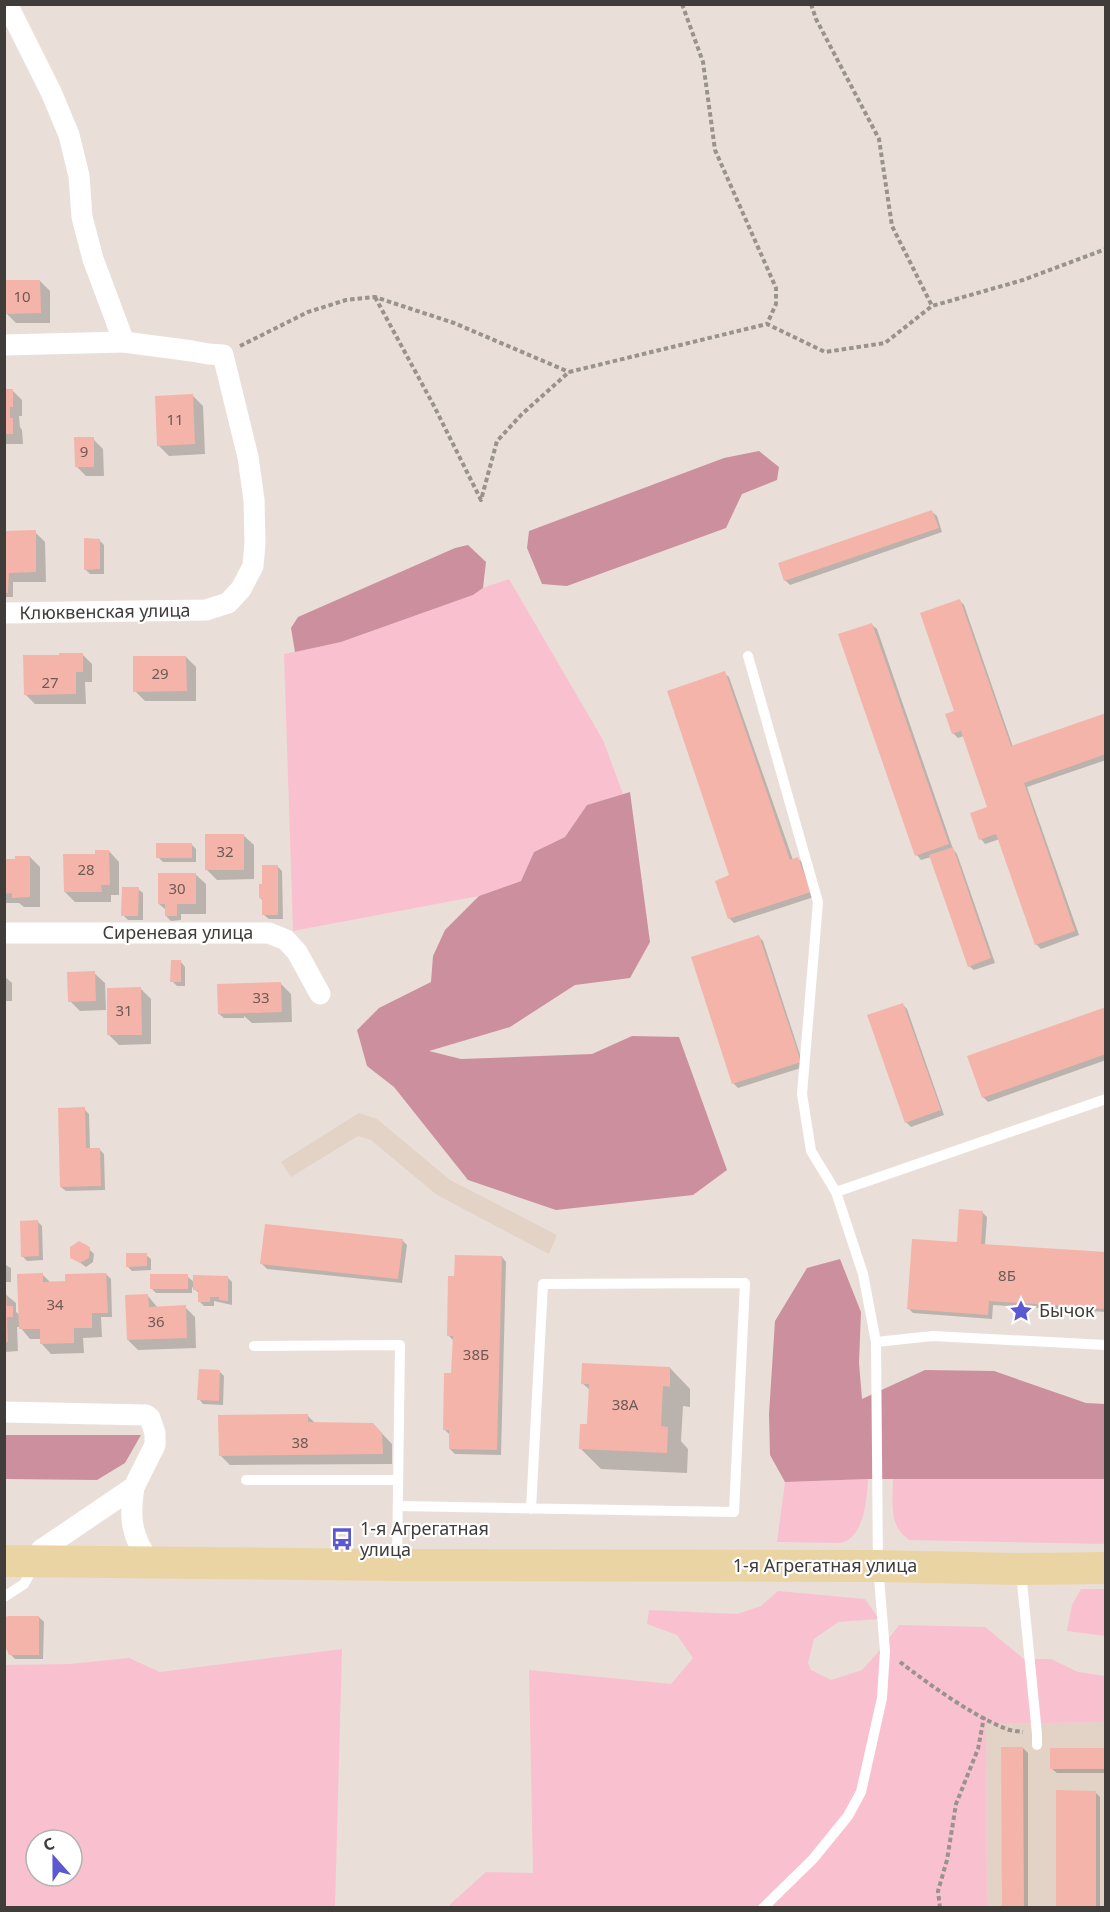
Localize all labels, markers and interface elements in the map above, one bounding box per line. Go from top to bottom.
house number: 10 [13,286,31,306]
house number: 11 [166,409,184,429]
house number: 9 [80,441,88,461]
street label: Клюквенская улица [19,598,191,624]
house number: 29 [151,663,169,683]
house number: 27 [41,672,59,692]
house number: 32 [216,841,234,861]
house number: 28 [77,859,95,879]
house number: 30 [168,878,186,898]
street label: Сиреневая улица [103,920,253,944]
house number: 33 [252,987,270,1007]
house number: 31 [115,1000,133,1020]
house number: 8Б [998,1265,1016,1285]
house number: 34 [46,1294,64,1314]
place icon: Бычок [1008,1298,1034,1324]
place label: Бычок [1039,1298,1095,1322]
house number: 36 [147,1311,165,1331]
house number: 38Б [463,1344,489,1364]
house number: 38А [612,1394,639,1414]
house number: 38 [291,1432,309,1452]
place label: 1-я Агрегатная улица [360,1516,489,1561]
bus stop icon: 1-я Агрегатная улица [329,1526,355,1552]
street label: 1-я Агрегатная улица [733,1553,917,1577]
north arrow [24,1828,84,1888]
text: С [40,1832,57,1856]

